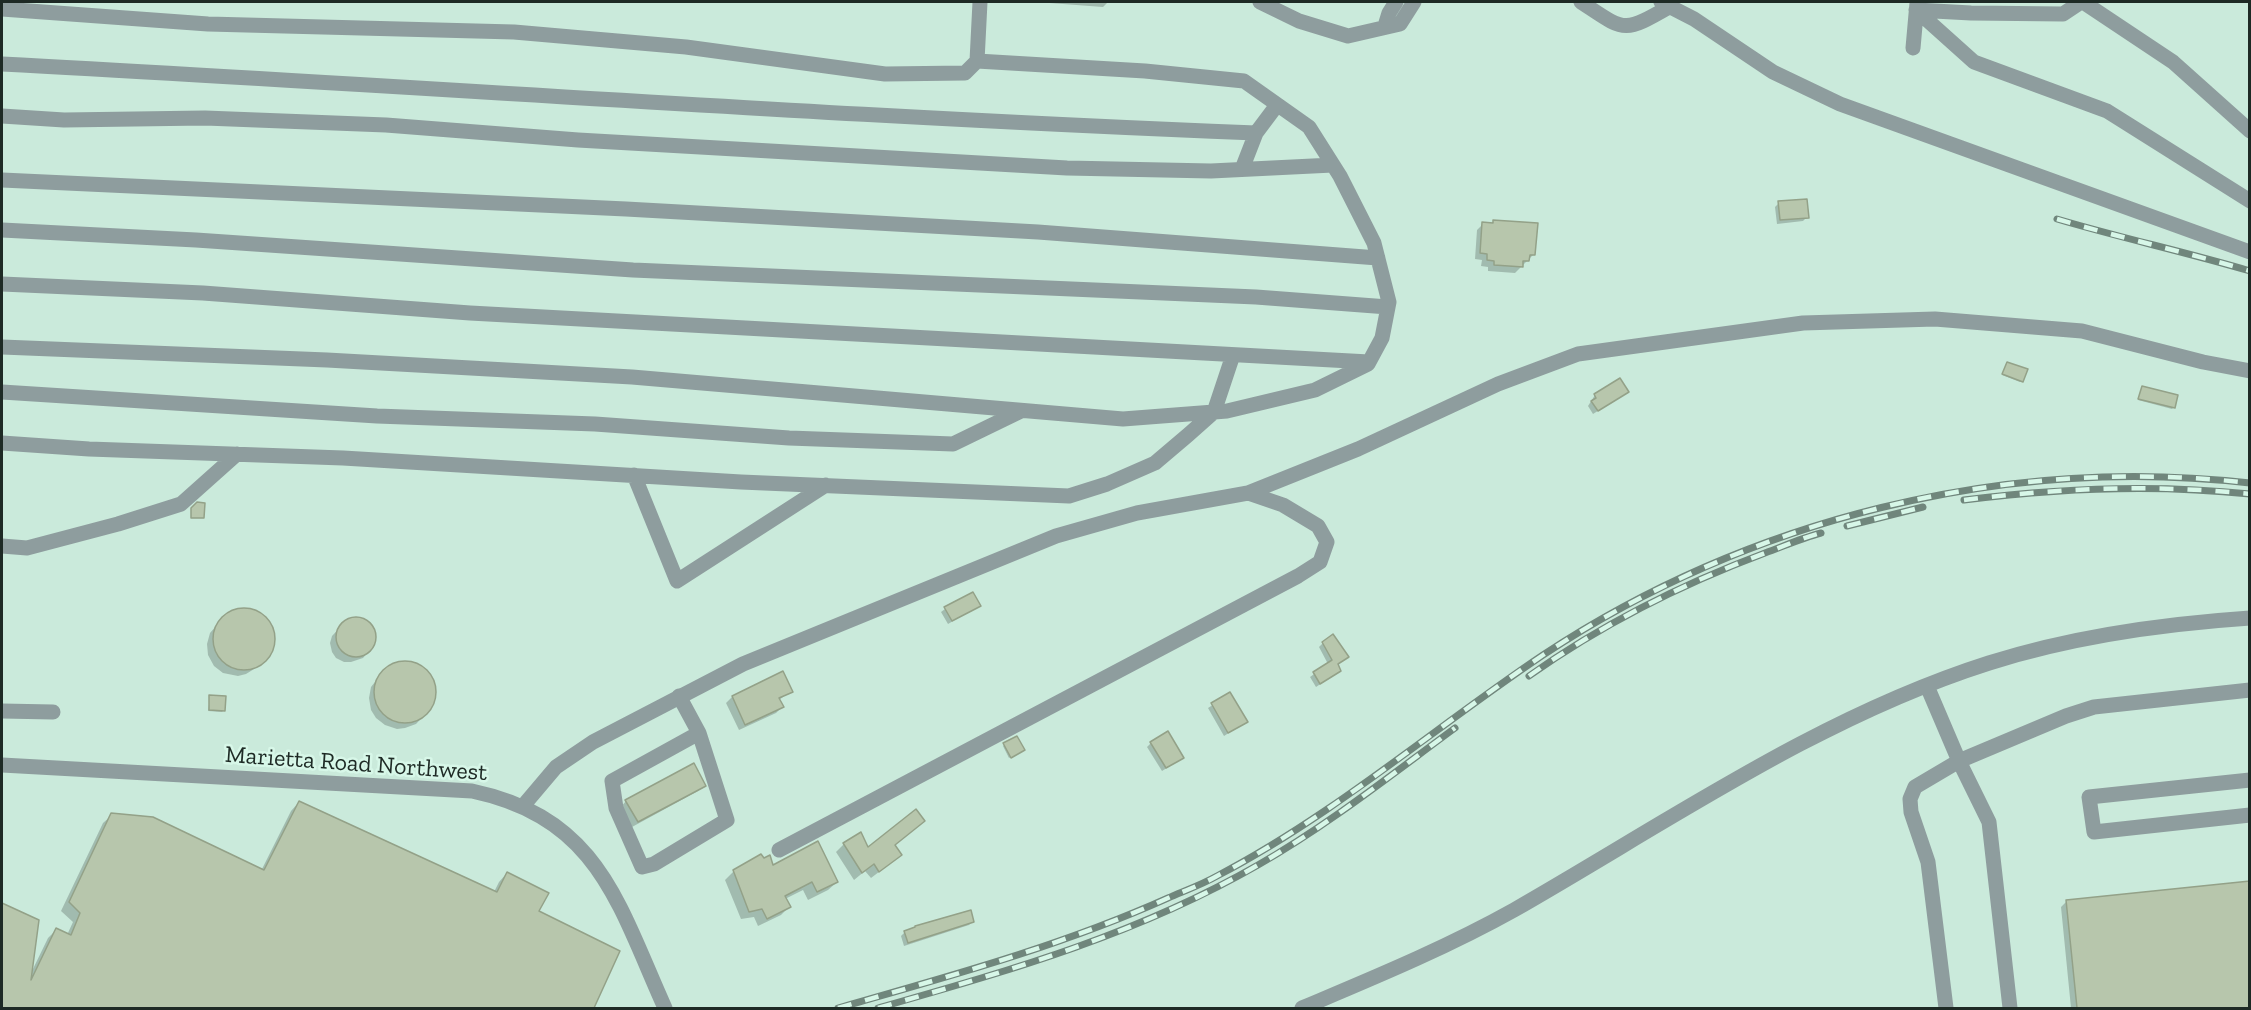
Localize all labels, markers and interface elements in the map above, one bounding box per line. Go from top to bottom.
street label: Marietta Road Northwest [224,740,488,788]

